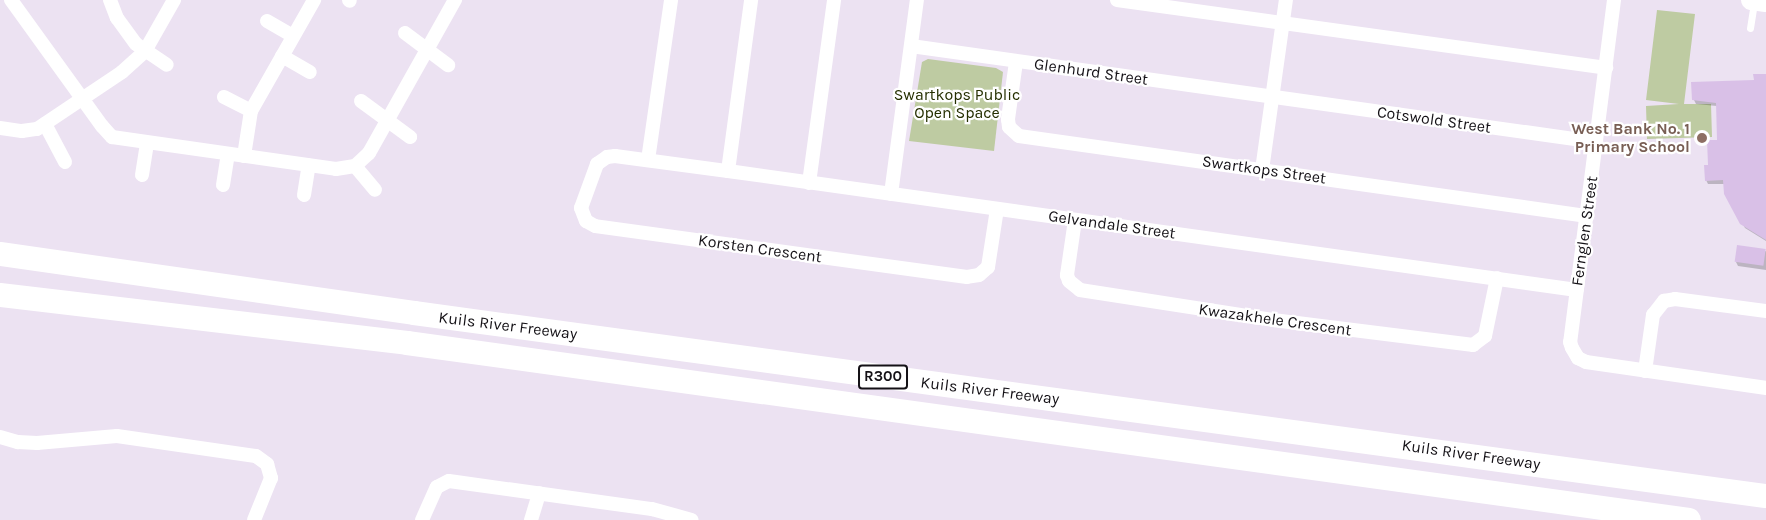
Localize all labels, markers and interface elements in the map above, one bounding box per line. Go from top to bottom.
street label: Glenhurd Street [1033,54,1149,90]
park label: Swartkops Public Open Space [894,85,1020,123]
street label: Cotswold Street [1376,102,1492,138]
place label: West Bank No. 1 Primary School [1571,119,1690,157]
marker: West Bank No. 1 Primary School [1695,131,1709,145]
street label: Swartkops Street [1201,152,1327,188]
street label: Fernglen Street [1568,175,1602,287]
street label: Gelvandale Street [1047,207,1177,243]
street label: Korsten Crescent [697,231,823,267]
street label: Kwazakhele Crescent [1197,300,1353,340]
street label: Kuils River Freeway [437,308,579,344]
road number: R300 [858,365,908,389]
street label: Kuils River Freeway [919,373,1061,409]
street label: Kuils River Freeway [1400,436,1542,474]

